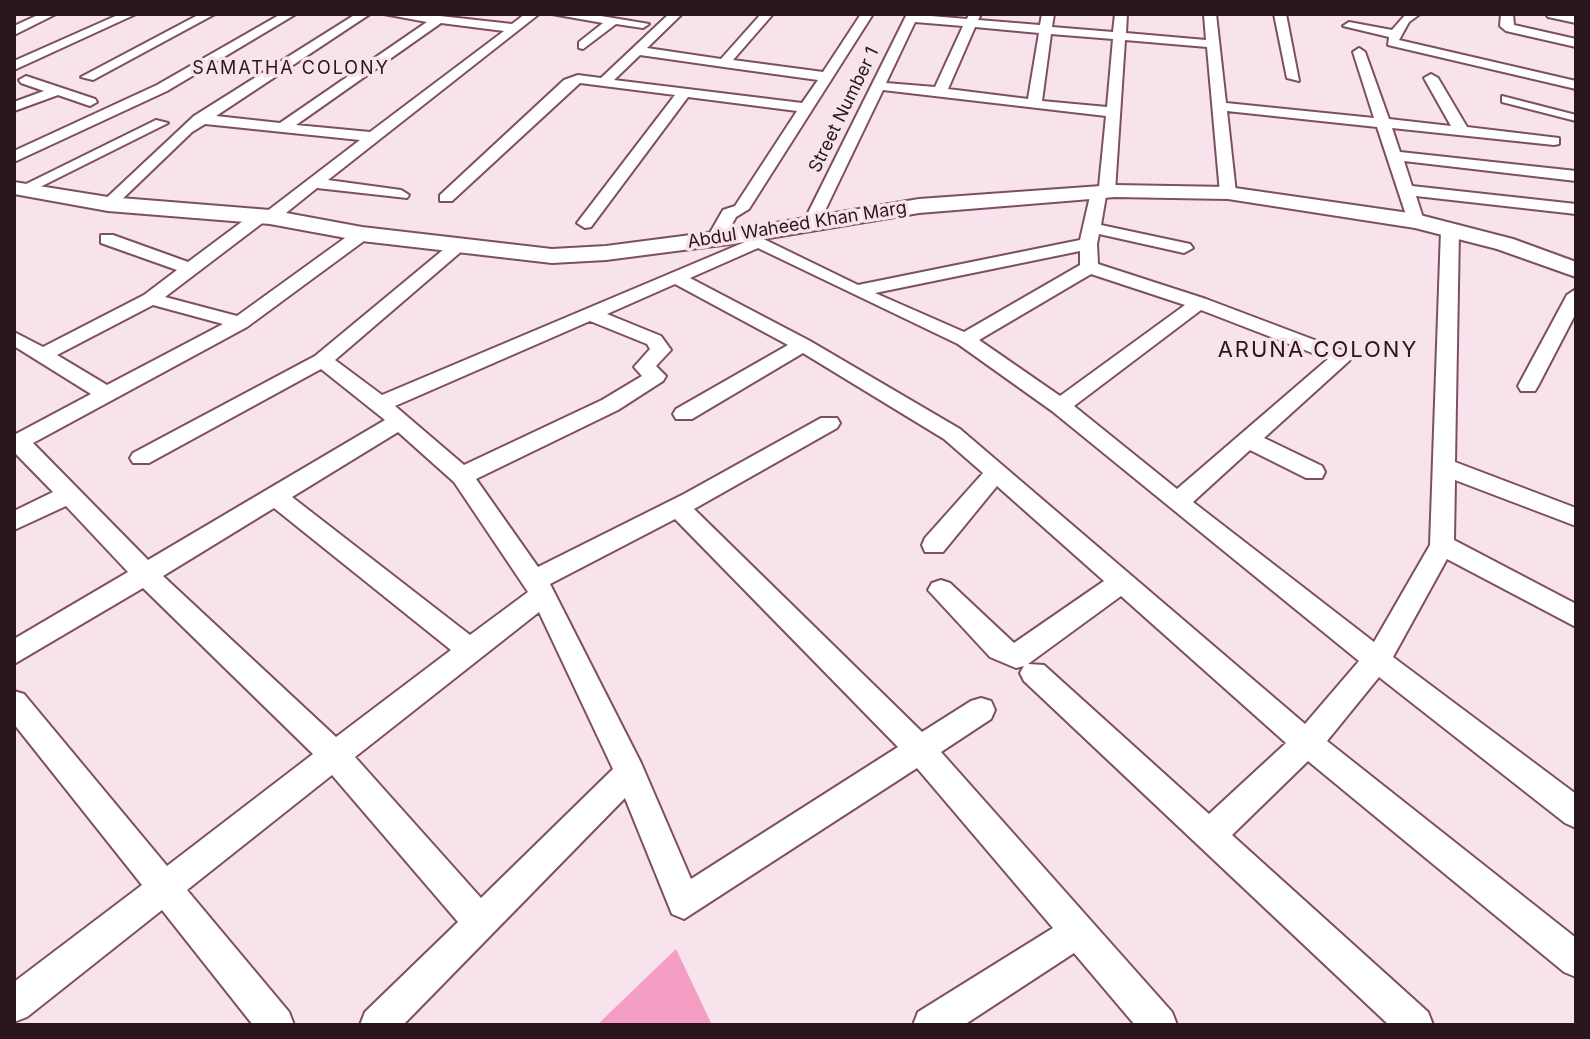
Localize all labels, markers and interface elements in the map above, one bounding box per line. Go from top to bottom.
street label: Street Number 1 [804,44,884,176]
district label: SAMATHA COLONY [192,58,390,80]
street label: Abdul Waheed Khan Marg [686,197,908,253]
district label: ARUNA COLONY [1218,337,1418,363]

